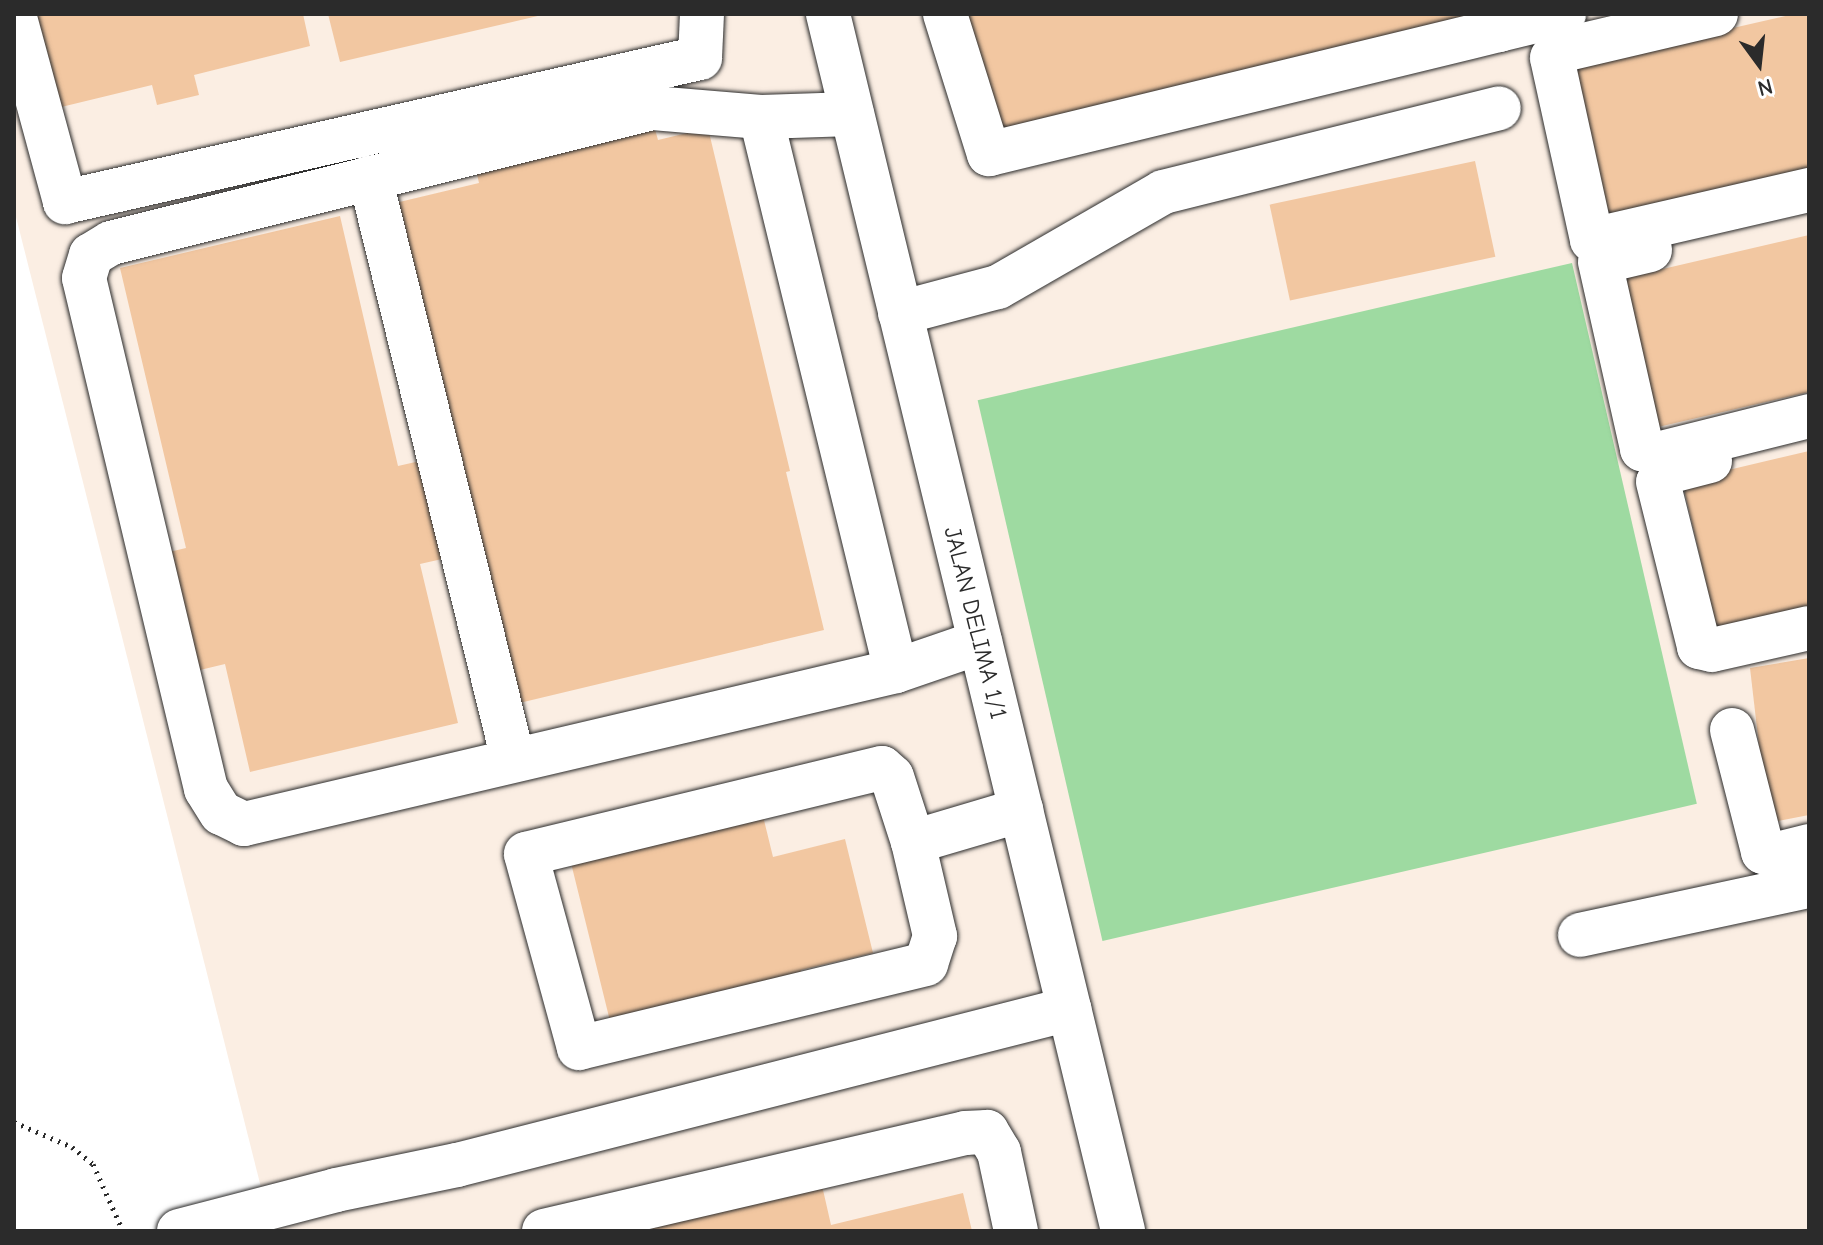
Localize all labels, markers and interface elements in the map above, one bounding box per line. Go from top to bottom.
north arrow [1719,24,1799,104]
text: N [1755,73,1776,102]
street label: JALAN DELIMA 1/1 [937,524,1013,722]

